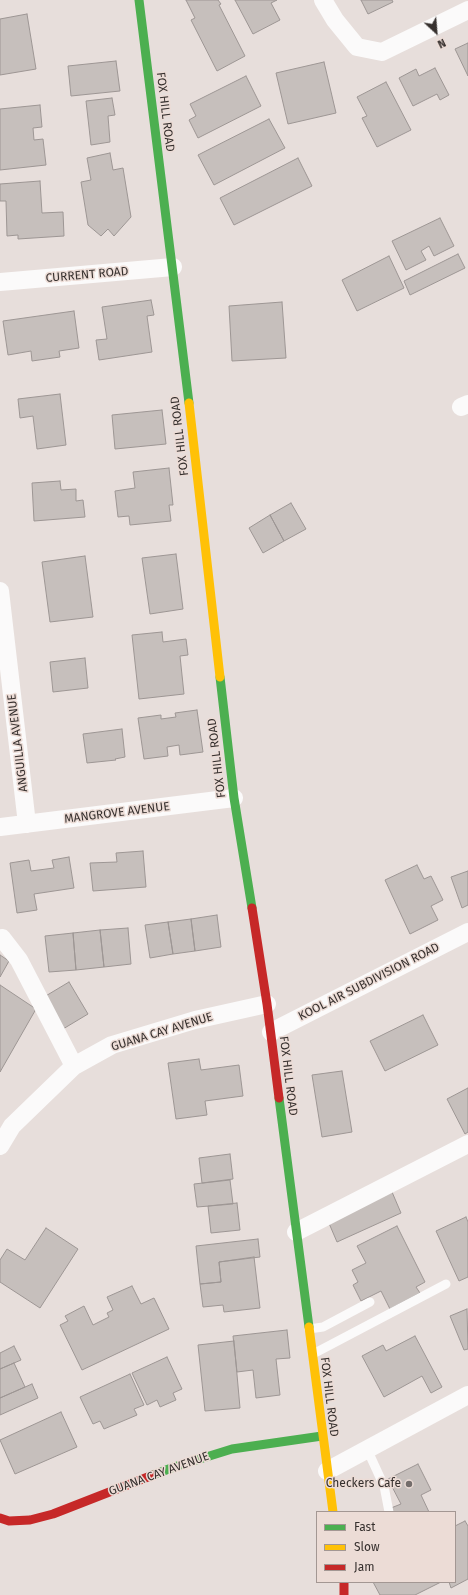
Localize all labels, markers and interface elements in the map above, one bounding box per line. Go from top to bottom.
north arrow [416,12,456,52]
text: N [435,36,448,51]
street label: FOX HILL ROAD [153,71,177,153]
street label: CURRENT ROAD [45,264,129,286]
street label: FOX HILL ROAD [168,395,192,477]
street label: ANGUILLA AVENUE [5,693,31,793]
street label: FOX HILL ROAD [205,717,229,799]
street label: MANGROVE AVENUE [64,799,170,827]
street label: KOOL AIR SUBDIVISION ROAD [296,940,442,1024]
street label: GUANA CAY AVENUE [109,1010,215,1054]
street label: FOX HILL ROAD [276,1035,300,1117]
street label: FOX HILL ROAD [317,1356,341,1438]
street label: GUANA CAY AVENUE [107,1449,211,1499]
place label: Checkers Cafe [326,1477,401,1491]
marker: Checkers Cafe [404,1479,414,1489]
legend [316,1511,456,1583]
text: Fast [354,1520,376,1534]
text: Slow [354,1540,380,1554]
text: Jam [354,1560,374,1574]

